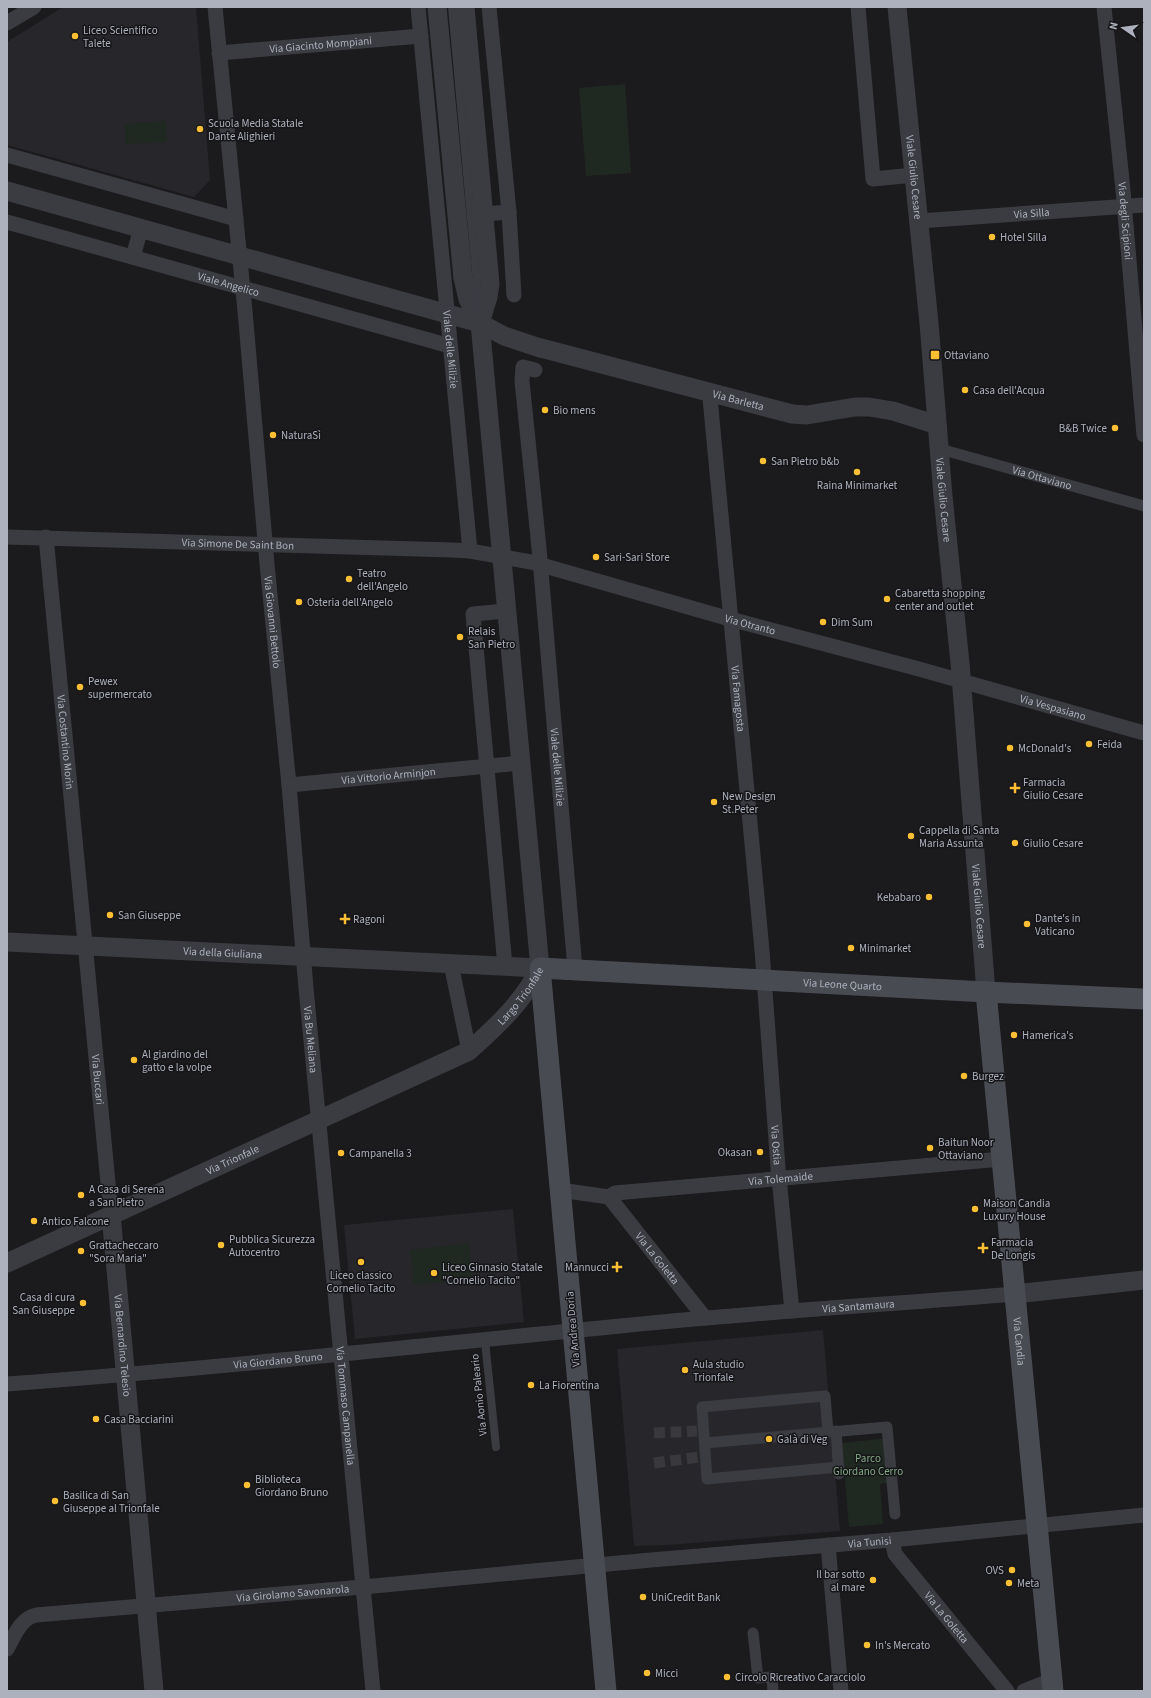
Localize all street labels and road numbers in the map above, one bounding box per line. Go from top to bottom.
street label: Via Giacinto Mompiani [269,33,373,56]
street label: Viale Giulio Cesare [902,134,926,221]
street label: Via degli Scipioni [1115,181,1136,260]
street label: Via Silla [1013,204,1050,222]
street label: Viale Angelico [196,268,261,300]
street label: Viale delle Milizie [440,310,462,390]
street label: Via Barletta [711,386,766,414]
street label: Viale Giulio Cesare [932,457,955,543]
street label: Via Ottaviano [1011,462,1074,493]
street label: Via Simone De Saint Bon [181,535,294,553]
street label: Via Giovanni Bettolo [261,575,285,669]
street label: Via Otranto [723,610,777,638]
street label: Via Famagosta [728,665,749,732]
street label: Via Vespasiano [1018,691,1088,724]
street label: Via Costantino Morin [54,694,78,790]
street label: Viale delle Milizie [547,727,569,807]
street label: Via Vittorio Arminjon [341,764,436,787]
street label: Viale Giulio Cesare [968,863,990,950]
street label: Via della Giuliana [183,943,263,962]
street label: Largo Trionfale [494,964,547,1028]
street label: Via Leone Quarto [803,975,882,994]
street label: Via Bu Meliana [300,1006,322,1074]
street label: Via Buccari [88,1054,108,1105]
street label: Via Ostia [767,1125,785,1165]
street label: Via Trionfale [203,1141,262,1178]
street label: Via Tolemaide [748,1168,814,1189]
street label: Via La Goletta [632,1229,683,1287]
street label: Via Andrea Doria [562,1291,584,1367]
street label: Via Bernardino Telesio [111,1294,135,1397]
street label: Via Santamaura [822,1296,895,1316]
street label: Via Candia [1010,1317,1029,1366]
street label: Via Tommaso Campanella [333,1346,359,1466]
street label: Via Giordano Bruno [233,1349,323,1372]
street label: Via Aonio Paleario [467,1353,491,1437]
street label: Via Tunisi [847,1533,892,1551]
street label: Via Girolamo Savonarola [236,1581,350,1605]
street label: Via La Goletta [921,1588,972,1646]

